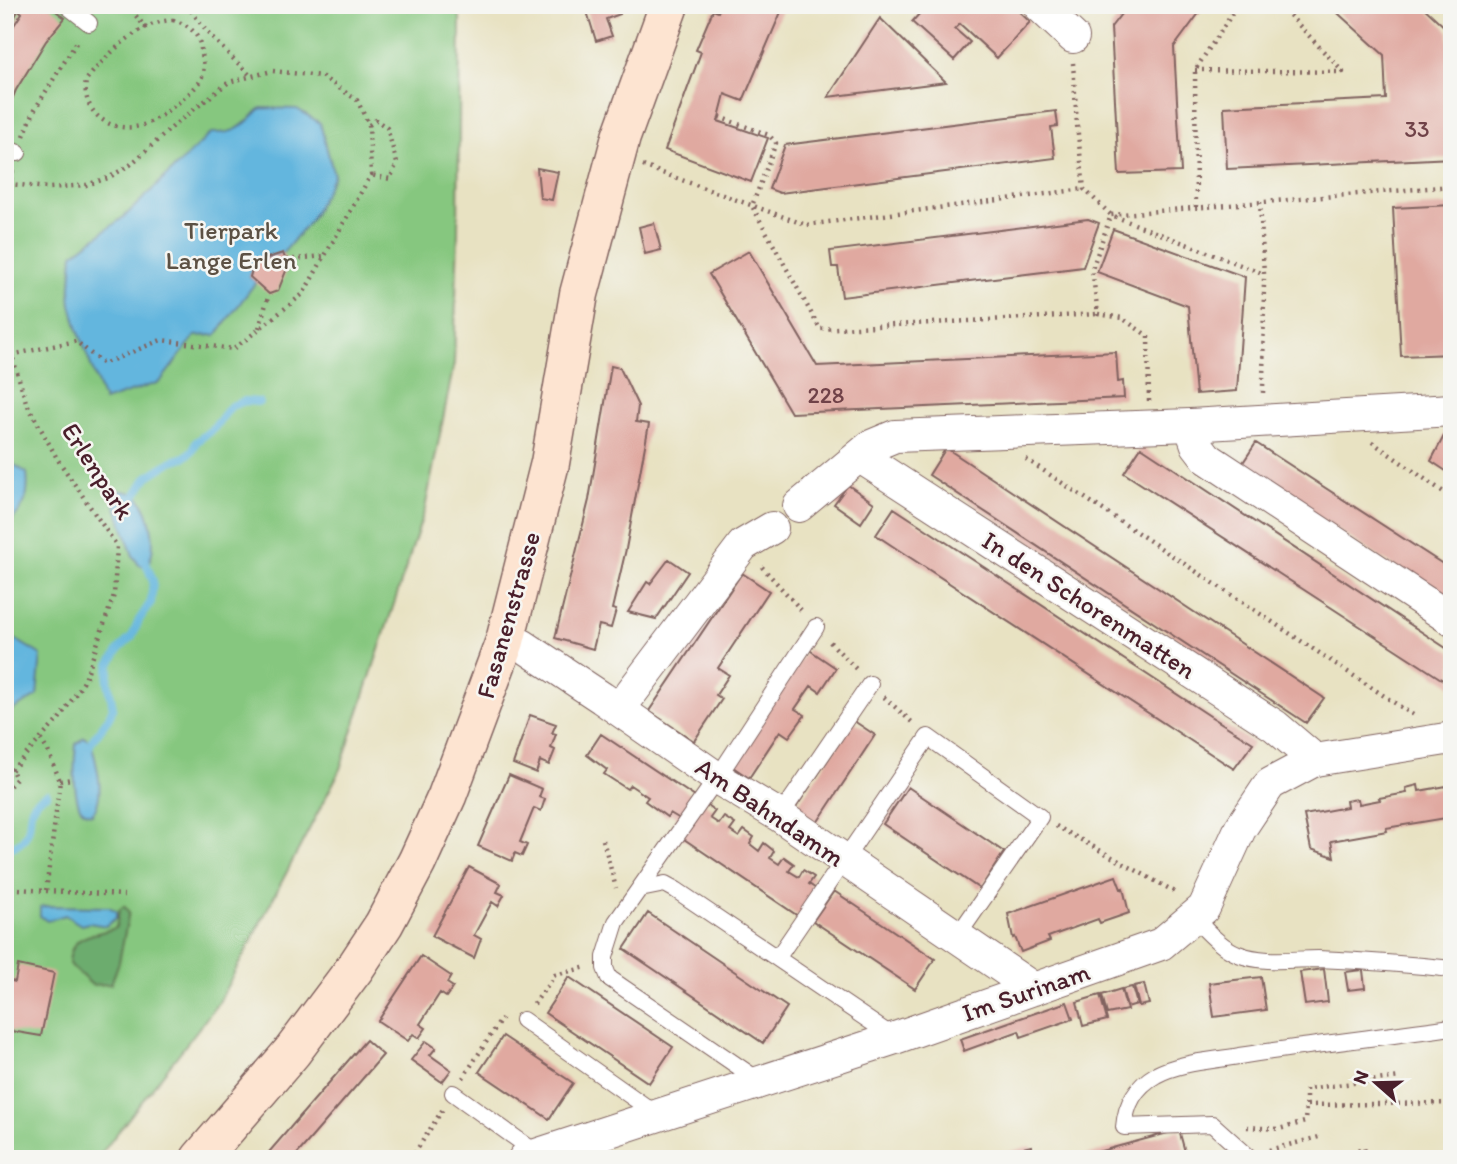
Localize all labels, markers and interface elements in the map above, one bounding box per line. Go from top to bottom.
house number: 33 [1404,115,1430,143]
park label: Tierpark Lange Erlen [165,214,297,276]
house number: 228 [808,381,844,409]
street label: Erlenpark [55,417,141,526]
street label: In den Schorenmatten [976,524,1202,686]
street label: Fasanenstrasse [469,528,547,702]
street label: Am Bahndamm [689,750,851,874]
street label: Im Surinam [958,955,1094,1029]
north arrow [1342,1048,1412,1118]
text: N [1347,1067,1373,1087]

